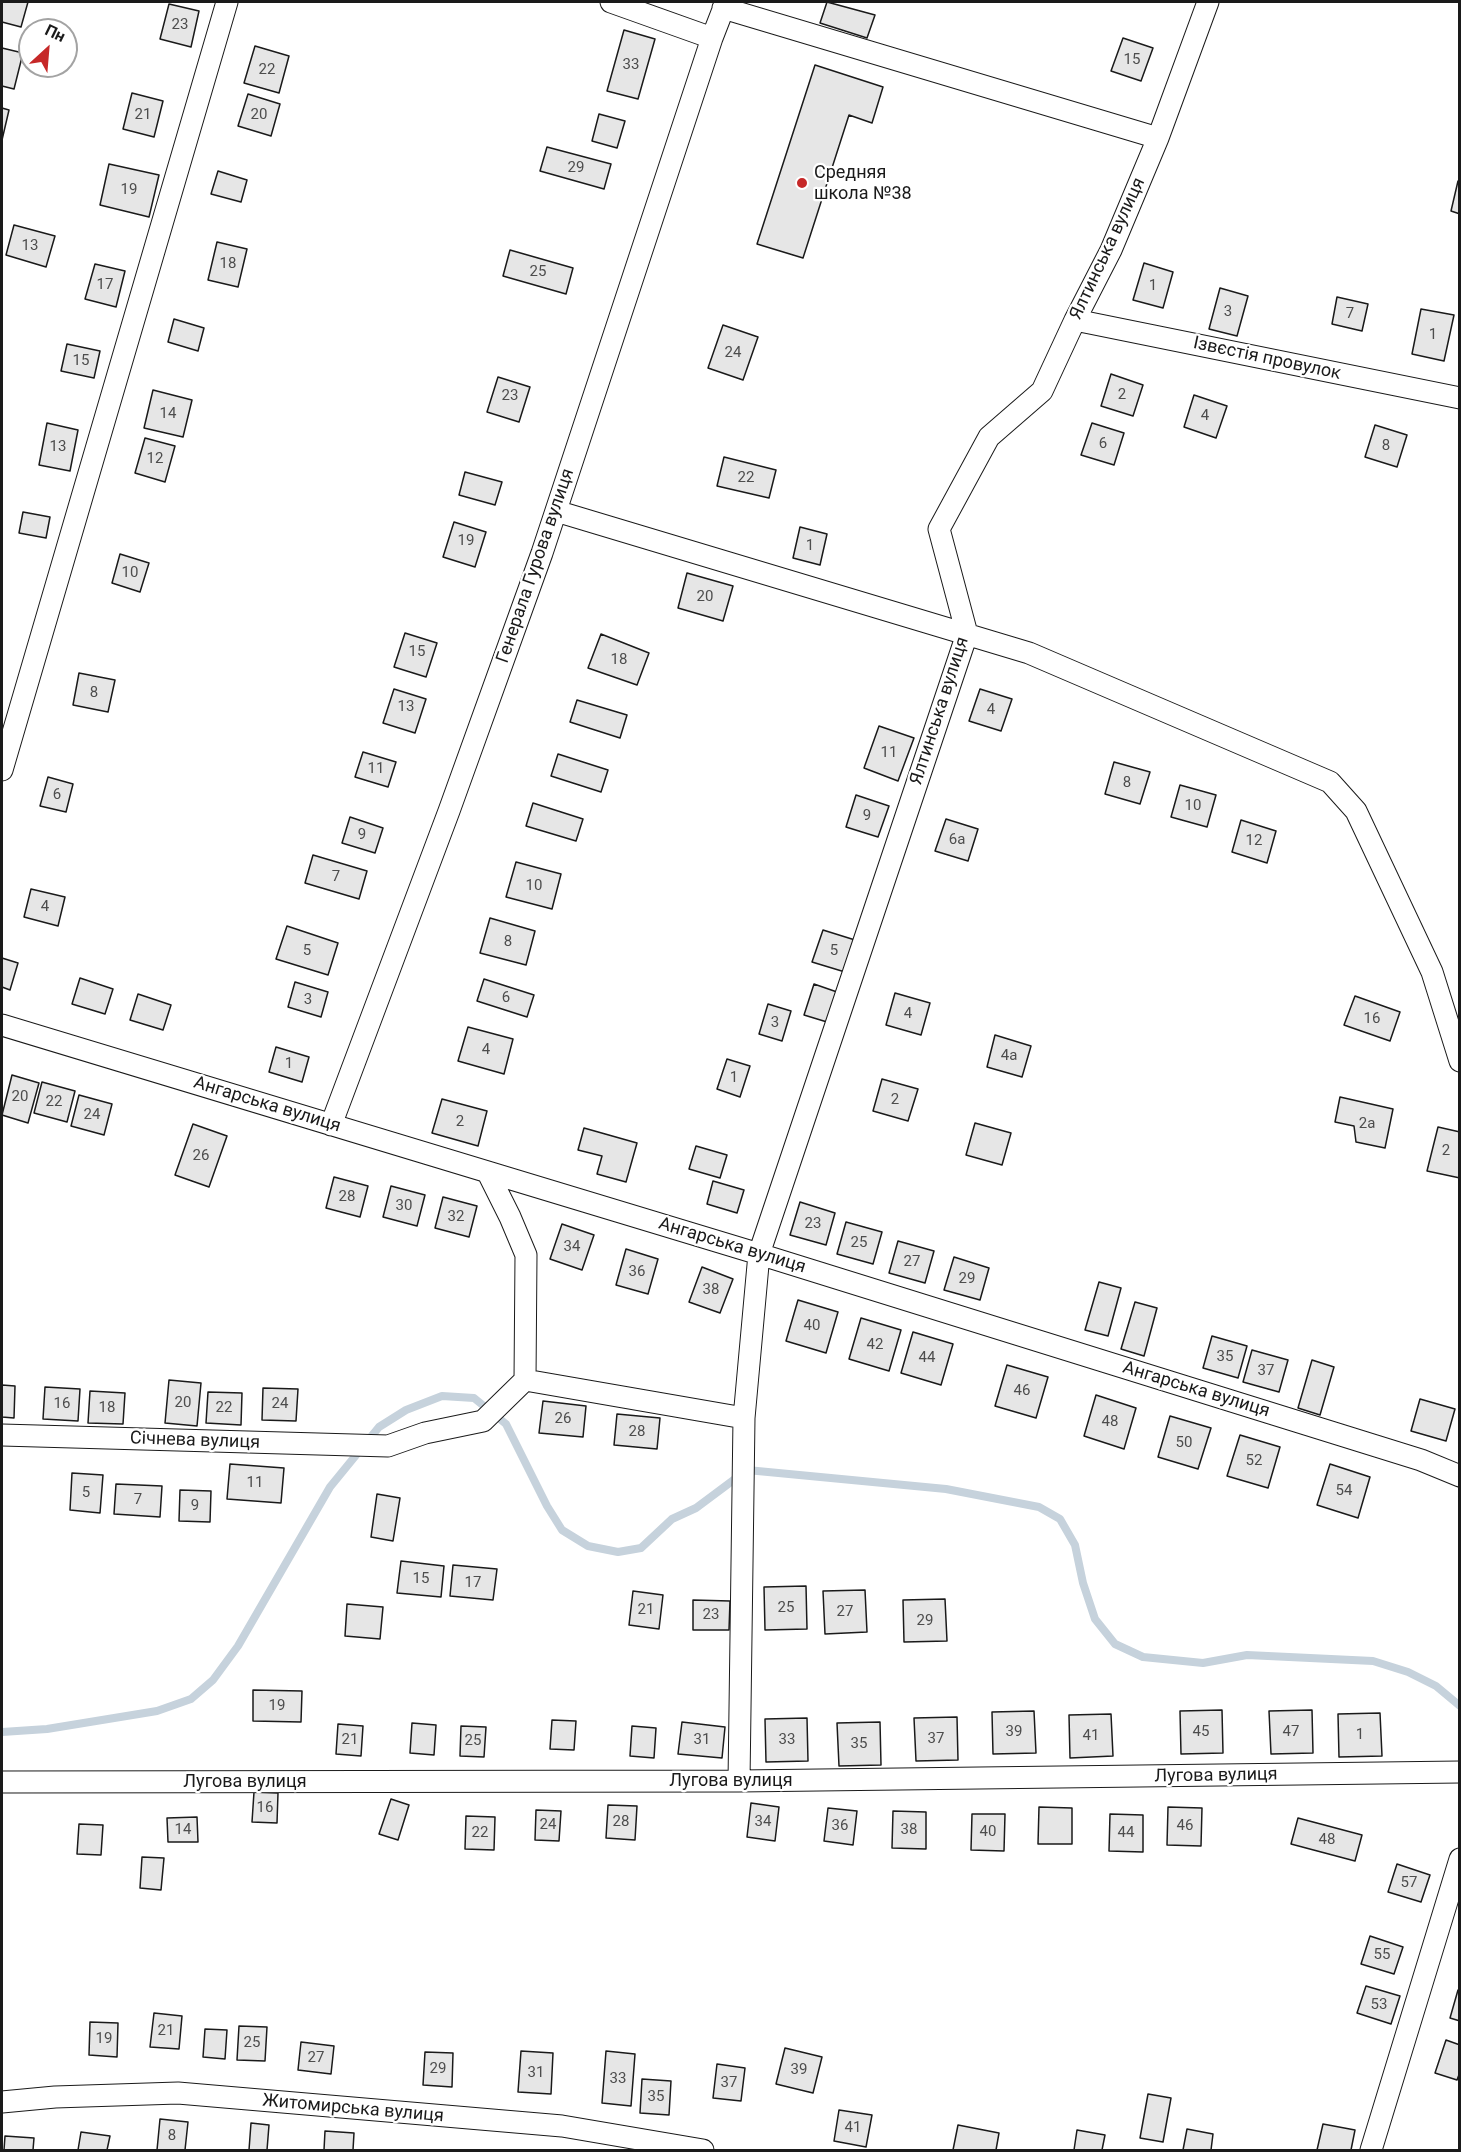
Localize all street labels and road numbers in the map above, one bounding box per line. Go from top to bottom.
street label: Ялтинська вулиця [1066,175,1150,323]
street label: Ізвєстія провулок [1191,333,1343,385]
street label: Генерала Гурова вулиця [493,466,579,666]
street label: Ялтинська вулиця [906,634,974,788]
street label: Ангарська вулиця [191,1072,343,1138]
street label: Ангарська вулиця [656,1213,808,1279]
street label: Ангарська вулиця [1120,1357,1272,1423]
street label: Січнева вулиця [130,1428,260,1454]
street label: Лугова вулиця [1154,1764,1278,1788]
street label: Лугова вулиця [669,1770,793,1792]
street label: Лугова вулиця [183,1771,307,1793]
street label: Житомирська вулиця [261,2090,445,2128]

